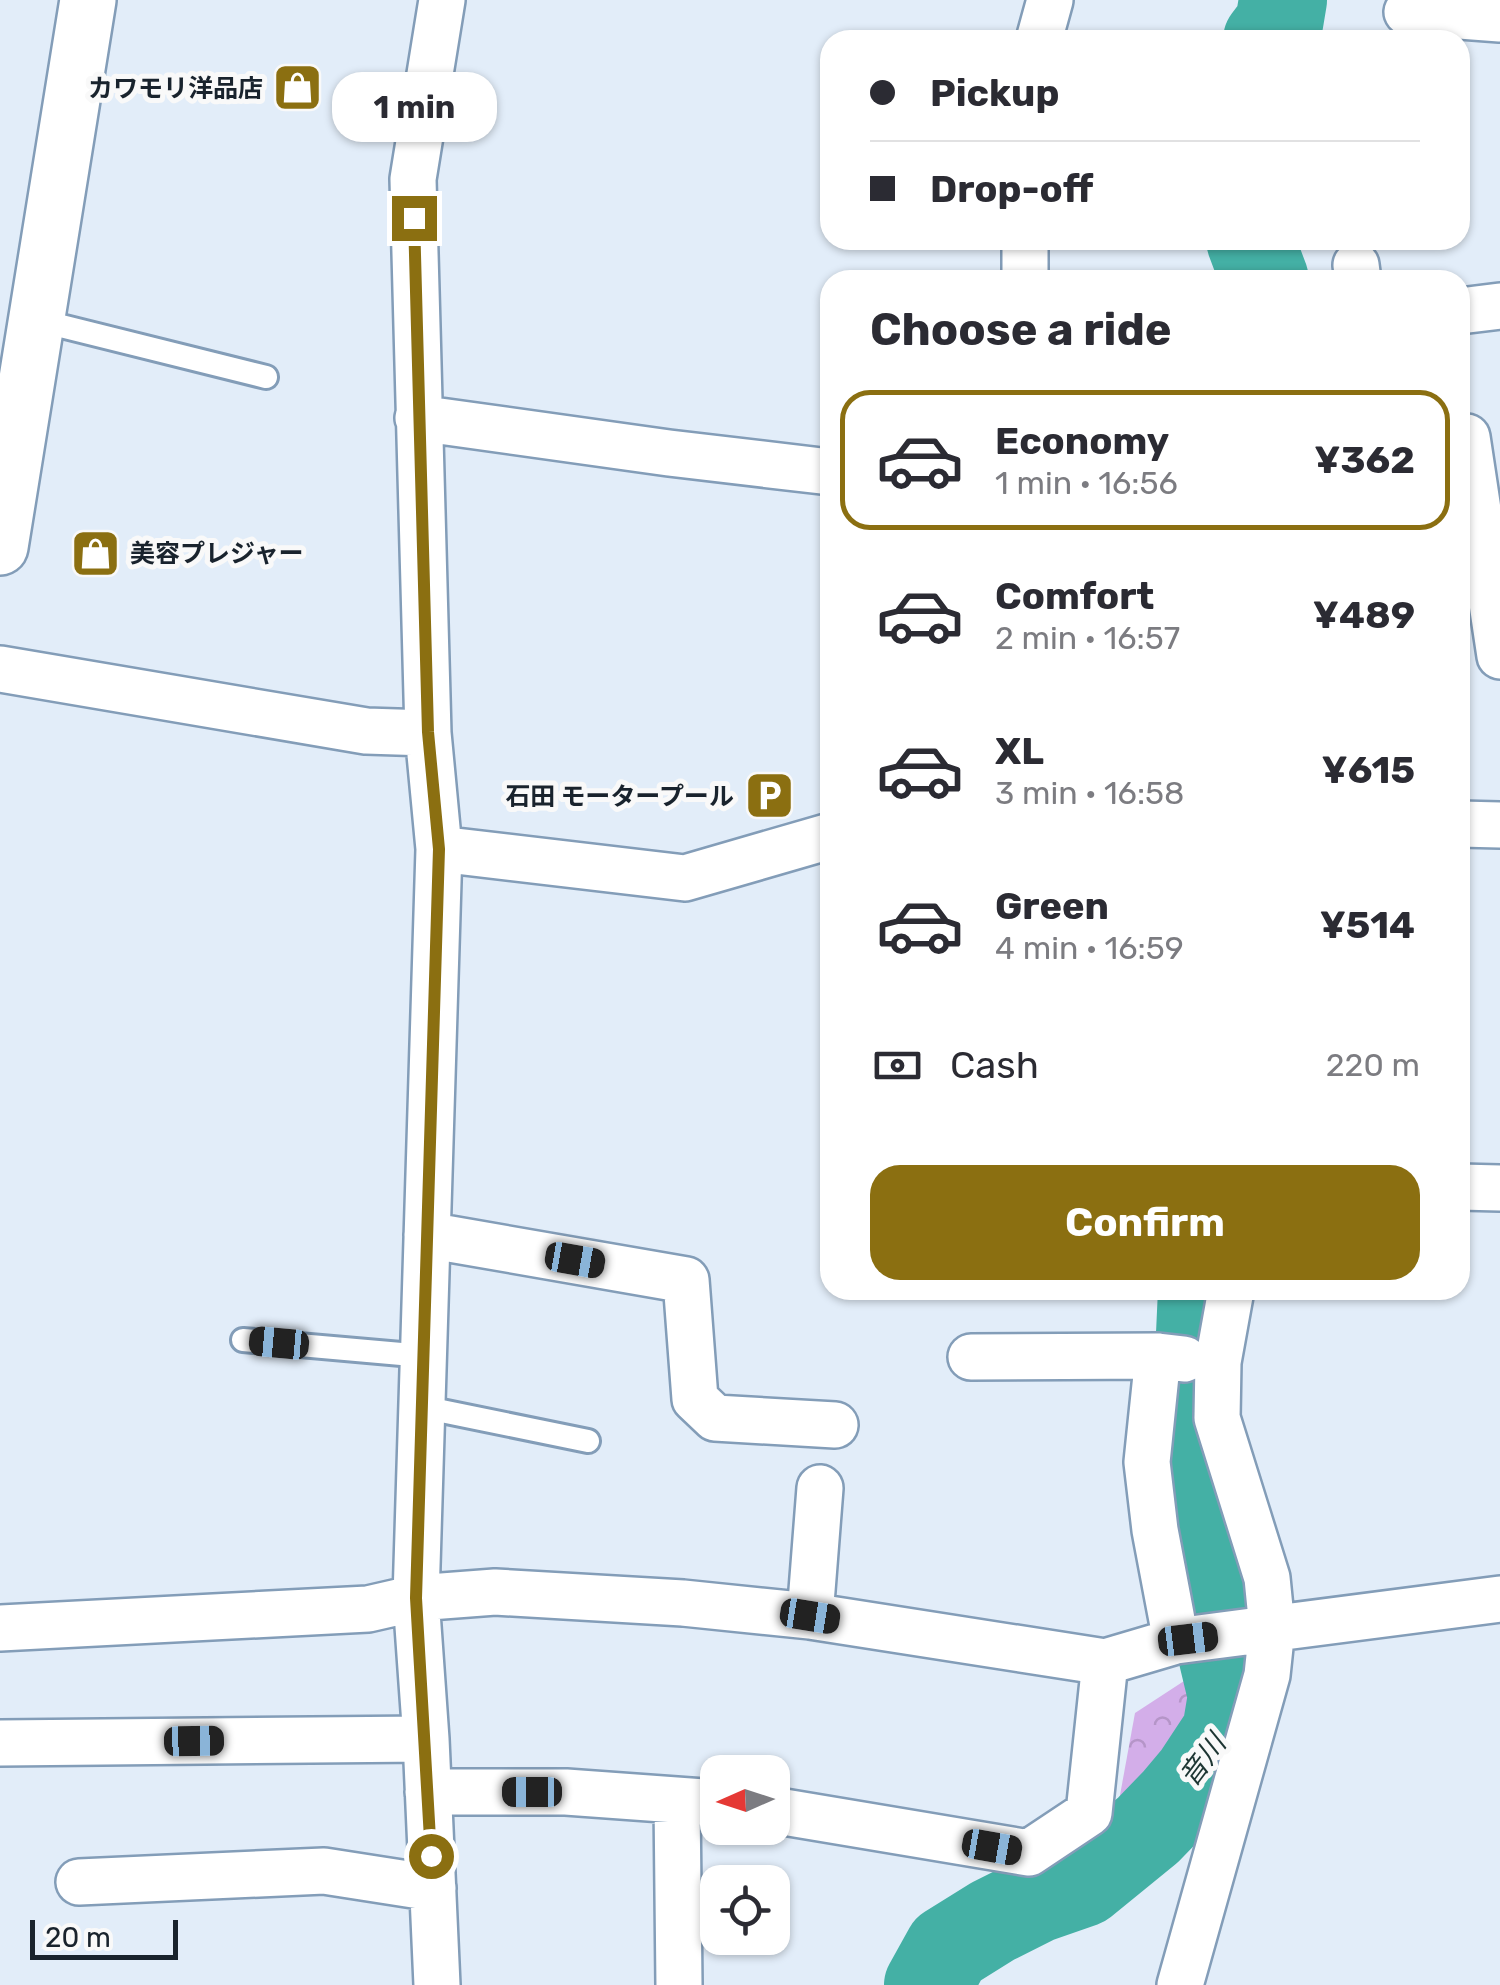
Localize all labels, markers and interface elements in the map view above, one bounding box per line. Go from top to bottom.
shop icon: カワモリ洋品店 [272,62,324,114]
text: Pickup [930,70,1059,116]
callout: 1 min [332,73,496,143]
place label: カワモリ洋品店 [88,74,263,103]
text: 1 min [374,88,455,126]
text: Drop-off [930,166,1093,212]
route end [392,196,437,241]
text: Choose a ride [870,303,1172,356]
icon: car [875,415,965,505]
text: Economy [995,418,1169,464]
text: ¥362 [1314,437,1415,483]
text: 1 min · 16:56 [995,464,1178,502]
shop icon: 美容プレジャー [69,527,121,579]
place label: 美容プレジャー [130,539,304,568]
icon: car [875,570,965,660]
text: Comfort [995,573,1154,619]
text: ¥489 [1313,592,1415,638]
text: 2 min · 16:57 [995,619,1180,657]
icon: car [875,725,965,815]
text: XL [995,728,1044,774]
text: ¥615 [1321,747,1415,793]
parking icon: 石田 モータープール [743,770,795,822]
text: 3 min · 16:58 [995,774,1184,812]
place label: 石田 モータープール [505,782,734,811]
icon: car [875,880,965,970]
text: Green [995,883,1109,929]
text: ¥514 [1320,902,1415,948]
text: 4 min · 16:59 [995,929,1184,967]
icon: cash [870,1038,925,1093]
text: Cash [950,1042,1039,1088]
text: 220 m [1326,1046,1420,1084]
button: Confirm [870,1165,1420,1280]
car [543,1240,607,1280]
car [248,1325,310,1361]
car [778,1596,842,1636]
car [1156,1620,1220,1658]
car [164,1725,224,1757]
water label: 音川 [1172,1726,1234,1793]
north arrow [700,1755,790,1845]
map controls [700,1755,790,1955]
car [502,1777,562,1807]
car [960,1827,1024,1867]
route start [409,1834,454,1879]
button: locate [700,1865,790,1955]
scale bar [30,1915,178,1960]
text: 20 m [45,1921,111,1954]

